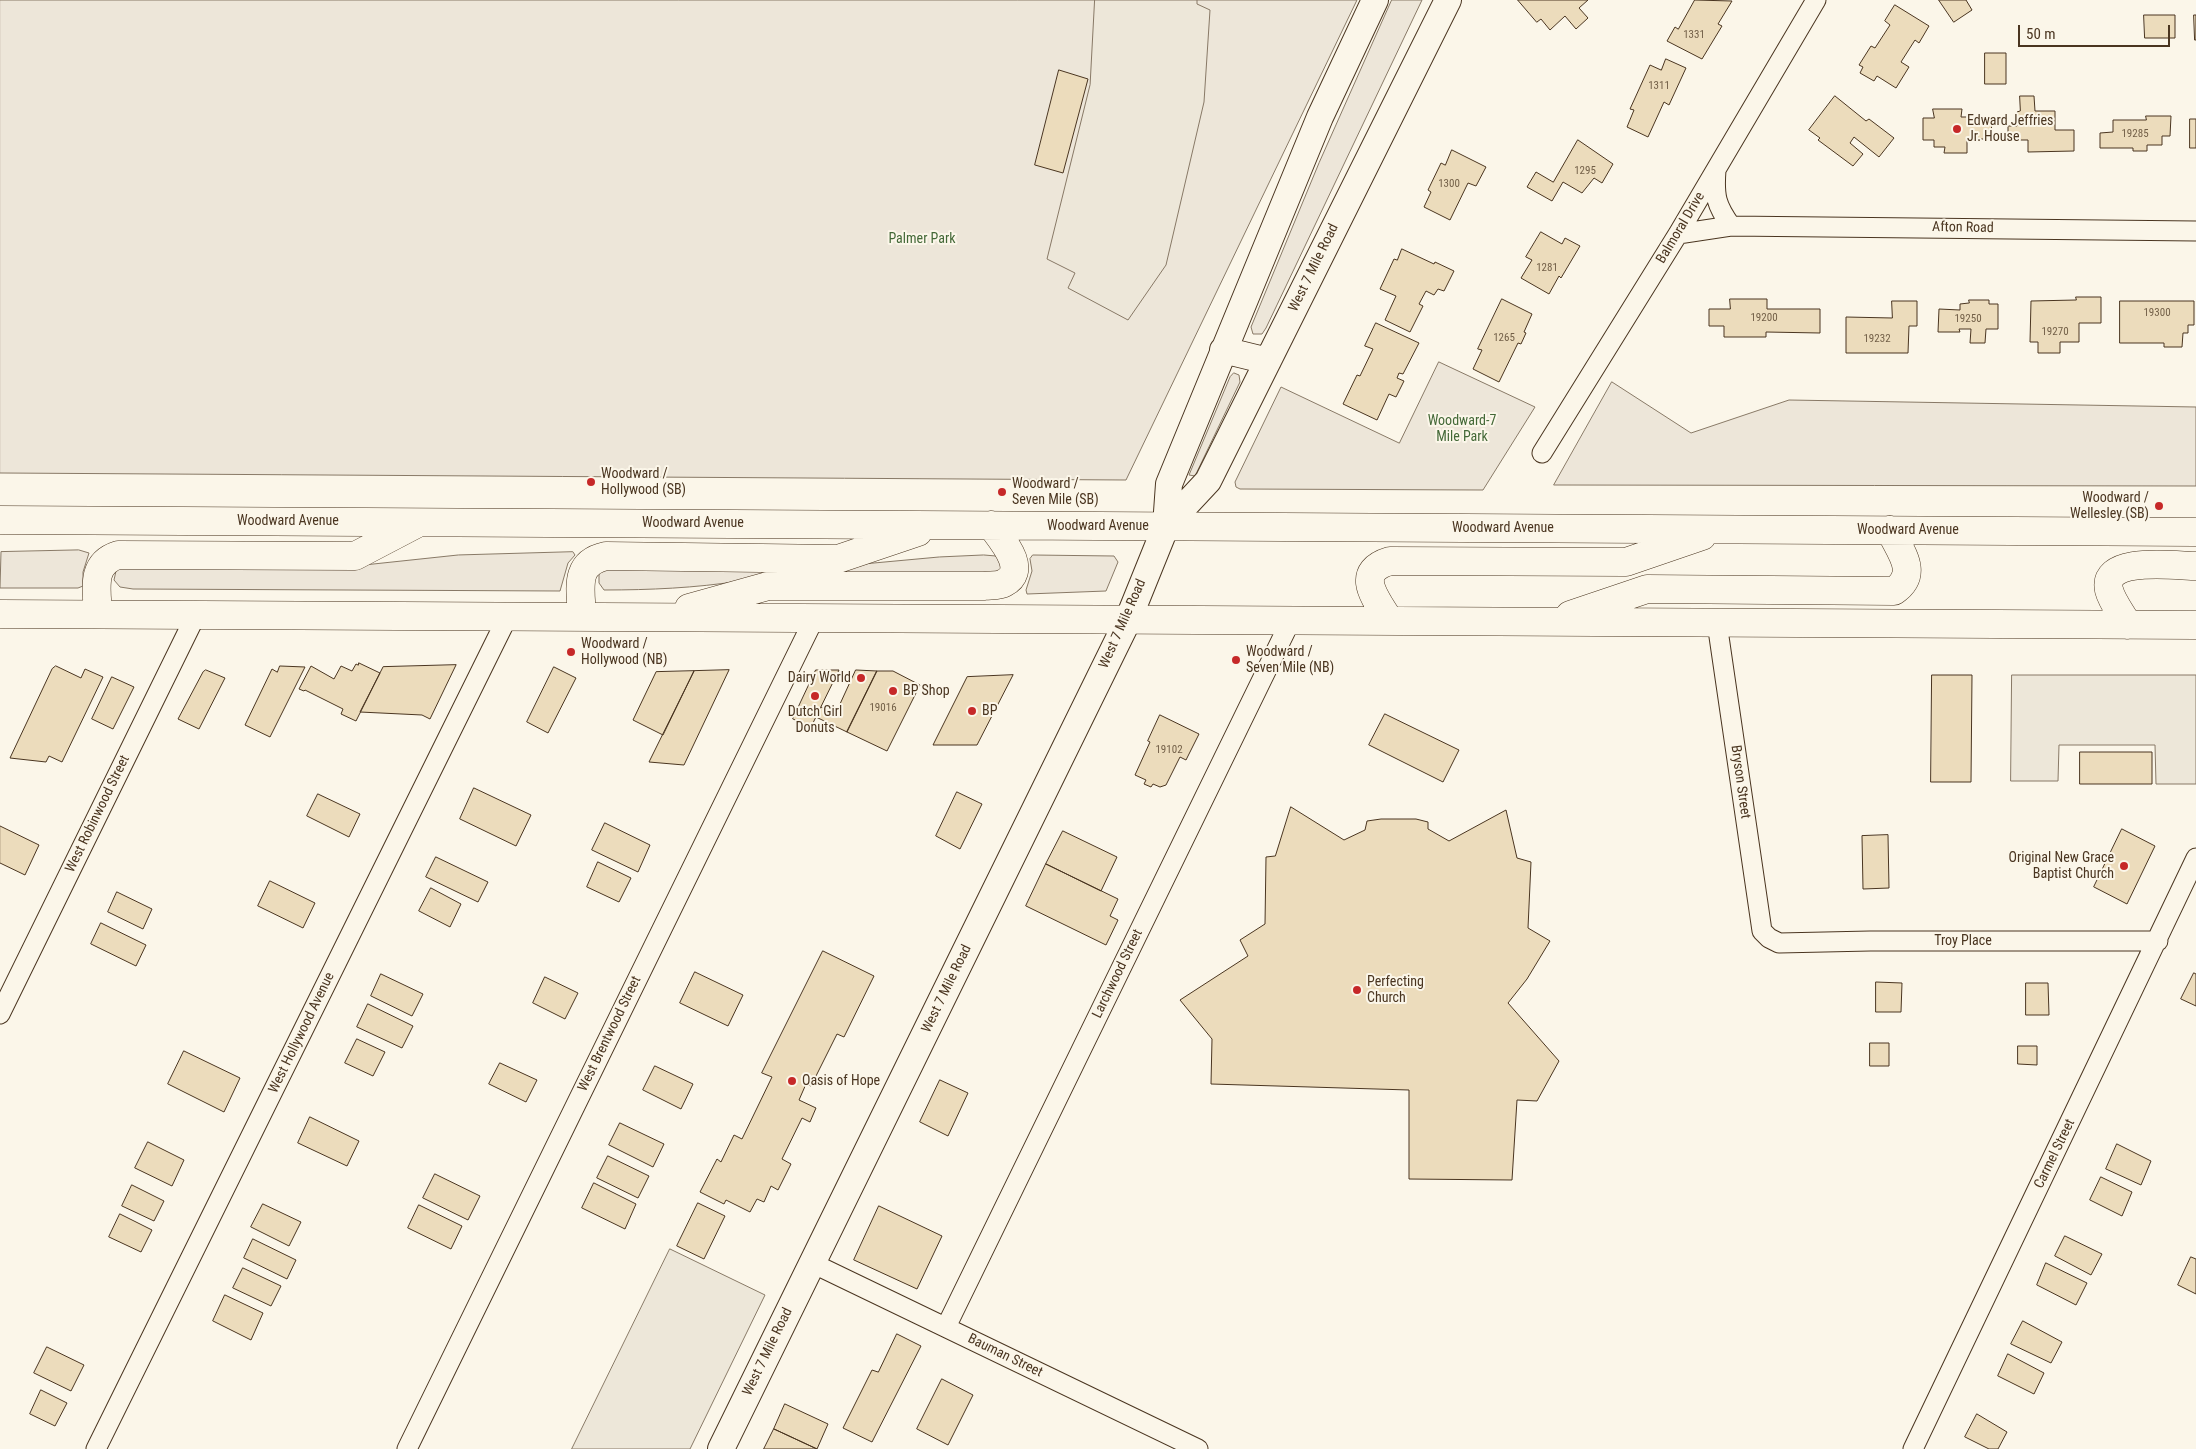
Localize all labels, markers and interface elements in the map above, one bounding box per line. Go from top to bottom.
scale bar [2021,15,2174,47]
text: 50 m [2026,25,2056,43]
house number: 1331 [1683,28,1705,42]
house number: 1311 [1648,79,1670,93]
place label: Edward Jeffries Jr. House [1967,113,2053,146]
marker: Edward Jeffries Jr. House [1951,123,1963,135]
house number: 19285 [2121,127,2149,141]
house number: 1295 [1574,164,1596,178]
house number: 1300 [1438,177,1460,191]
street label: Balmoral Drive [1653,189,1709,267]
street label: Afton Road [1932,219,1994,237]
street label: West 7 Mile Road [1285,221,1343,315]
park label: Palmer Park [888,231,956,247]
house number: 1281 [1536,261,1558,275]
house number: 19300 [2143,306,2171,320]
house number: 19200 [1750,311,1778,325]
house number: 19250 [1954,312,1982,326]
house number: 19270 [2041,325,2069,339]
house number: 1265 [1493,331,1515,345]
house number: 19232 [1863,332,1891,346]
park label: Woodward-7 Mile Park [1428,413,1496,446]
place label: Woodward / Hollywood (SB) [601,466,686,498]
marker: Woodward / Hollywood (SB) [585,476,597,488]
place label: Woodward / Seven Mile (SB) [1012,476,1099,508]
marker: Woodward / Seven Mile (SB) [996,486,1008,498]
place label: Woodward / Wellesley (SB) [2070,490,2149,522]
marker: Woodward / Wellesley (SB) [2153,500,2165,512]
street label: Woodward Avenue [237,513,339,529]
street label: Woodward Avenue [642,515,744,531]
street label: Woodward Avenue [1047,518,1149,534]
street label: Woodward Avenue [1452,520,1554,536]
street label: Woodward Avenue [1857,522,1959,538]
street label: West 7 Mile Road [1096,577,1150,671]
place label: Woodward / Hollywood (NB) [581,636,667,669]
place label: Woodward / Seven Mile (NB) [1246,644,1334,676]
marker: Woodward / Hollywood (NB) [565,646,577,658]
marker: Woodward / Seven Mile (NB) [1230,654,1242,666]
place label: Dairy World [788,670,851,686]
marker: Dairy World [855,672,867,684]
place label: BP Shop [903,683,950,699]
marker: BP Shop [887,685,899,697]
marker: Dutch Girl Donuts [809,690,821,702]
house number: 19016 [869,701,897,715]
place label: BP [982,703,997,719]
place label: Dutch Girl Donuts [788,704,842,736]
marker: BP [966,705,978,717]
house number: 19102 [1155,743,1183,757]
street label: Bryson Street [1727,744,1753,820]
street label: West Robinwood Street [62,753,134,875]
place label: Original New Grace Baptist Church [2009,850,2114,882]
marker: Original New Grace Baptist Church [2118,860,2130,872]
street label: Larchwood Street [1089,927,1147,1021]
street label: Troy Place [1934,933,1992,949]
street label: West 7 Mile Road [918,942,976,1036]
street label: West Hollywood Avenue [265,970,339,1096]
street label: West Brentwood Street [575,974,645,1094]
place label: Perfecting Church [1367,974,1424,1006]
marker: Perfecting Church [1351,984,1363,996]
place label: Oasis of Hope [802,1073,880,1089]
marker: Oasis of Hope [786,1075,798,1087]
street label: Carmel Street [2031,1117,2079,1191]
street label: West 7 Mile Road [739,1305,797,1399]
street label: Bauman Street [965,1331,1045,1381]

